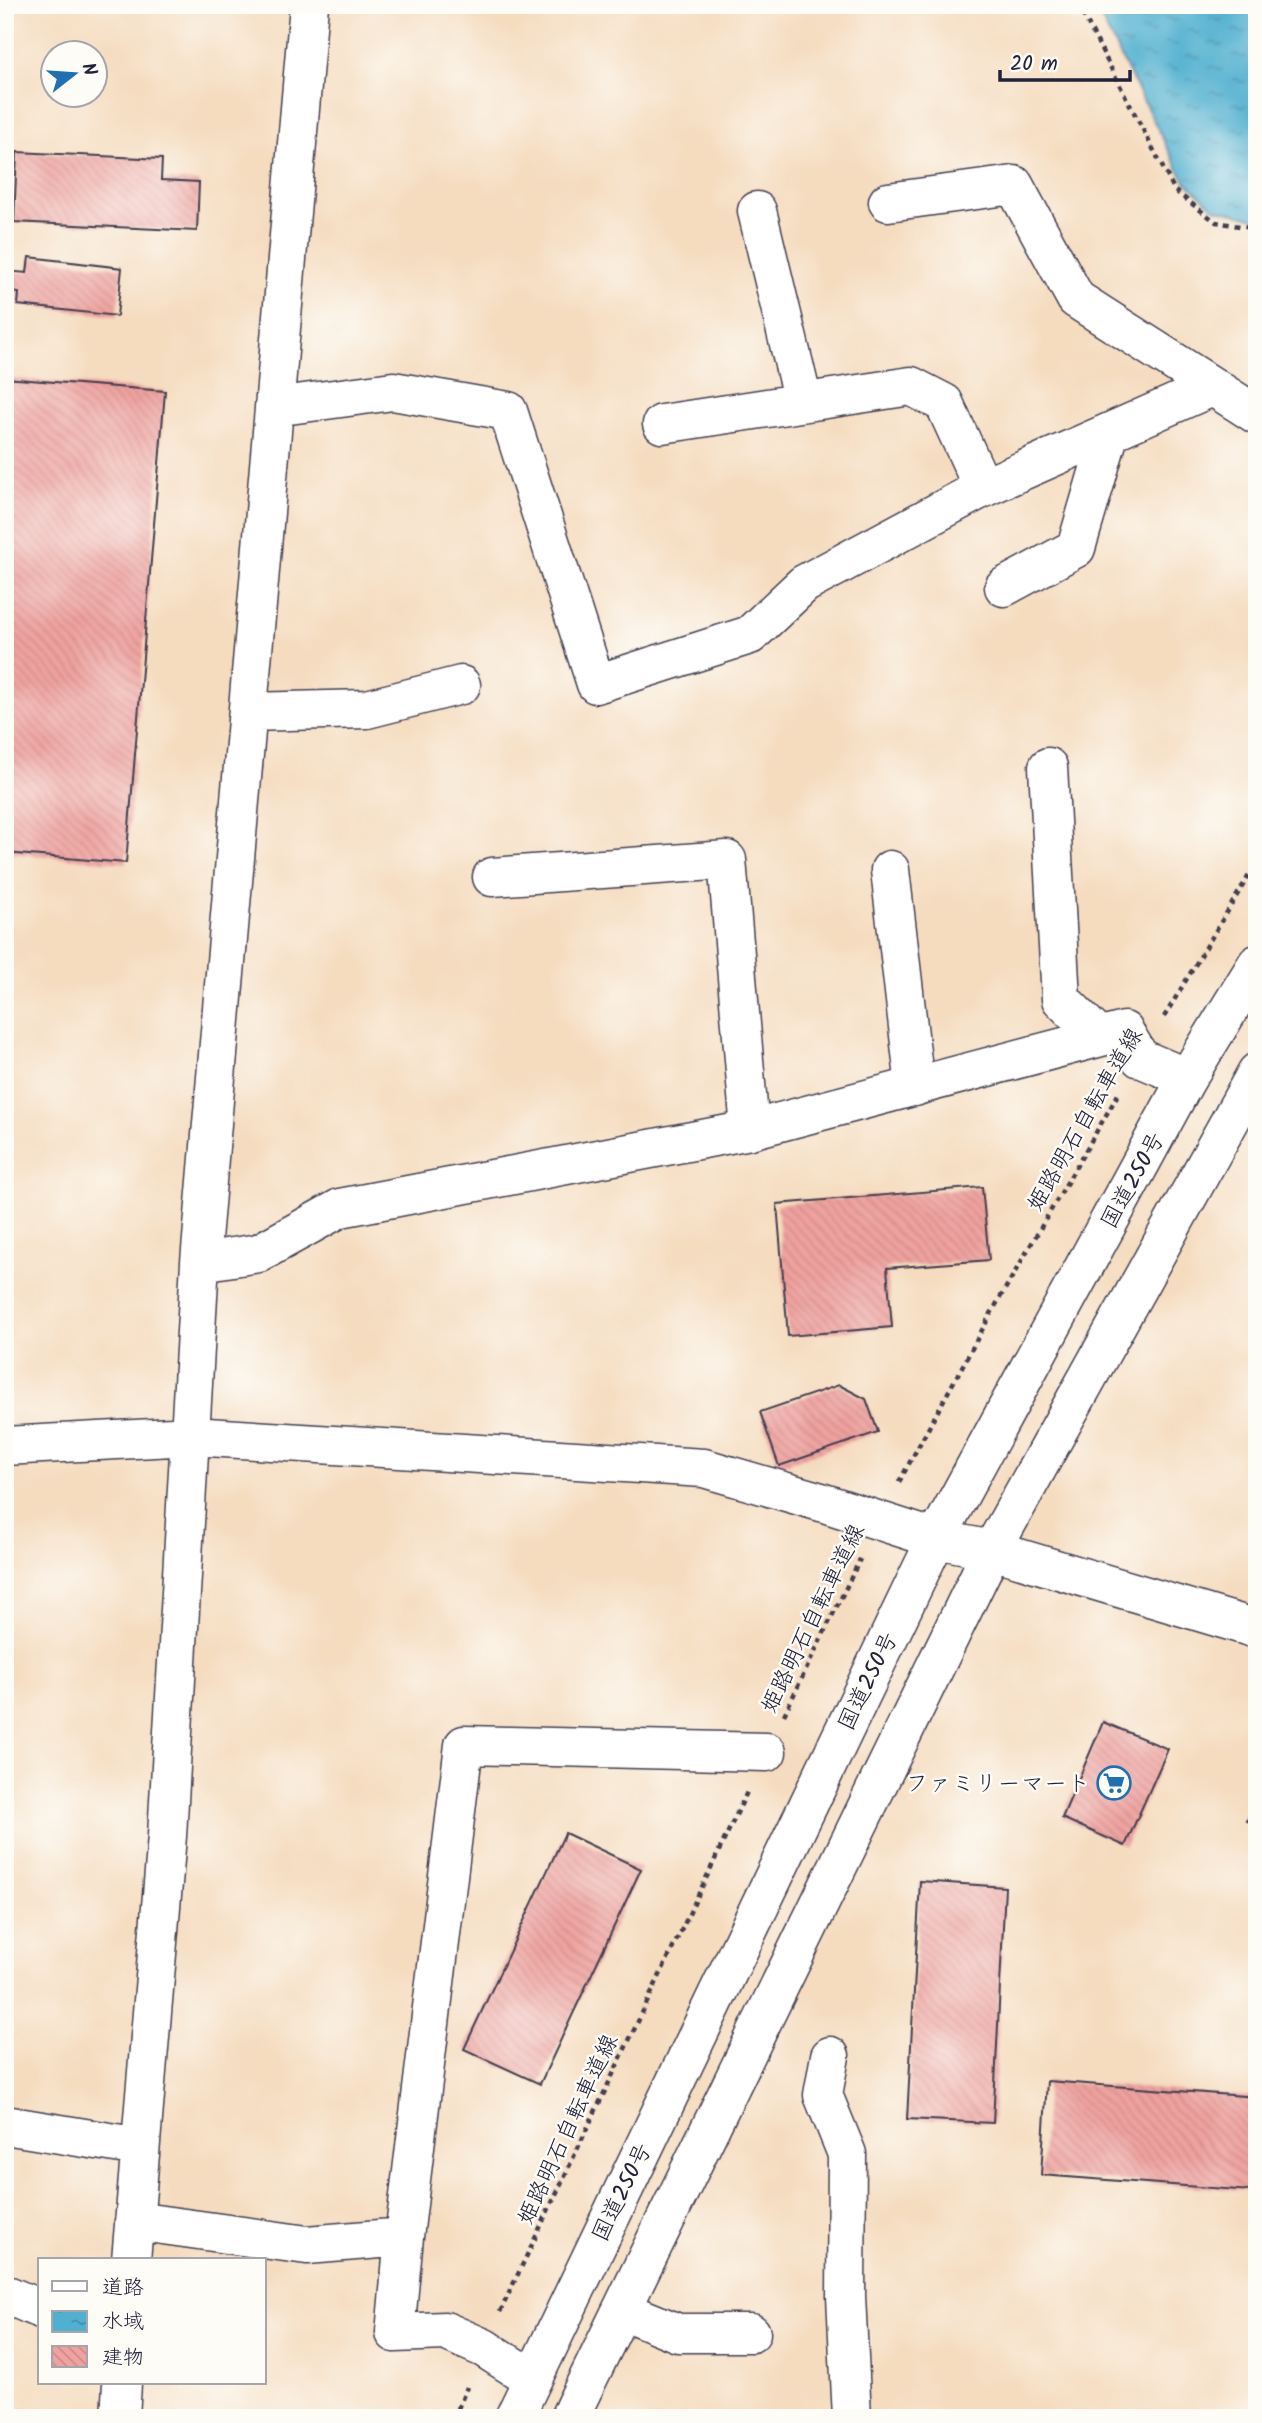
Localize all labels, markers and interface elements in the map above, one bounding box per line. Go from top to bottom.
north arrow [38,38,108,108]
scale bar [1000,38,1129,82]
text: 20 m [1010,48,1058,81]
text: N [72,59,104,80]
street label: 姫路明石自転車道線 [1018,1021,1153,1219]
street label: 国道250号 [1092,1126,1175,1236]
street label: 姫路明石自転車道線 [752,1518,875,1720]
street label: 国道250号 [829,1626,908,1738]
supermarket icon: ファミリーマート [1095,1764,1133,1802]
place label: ファミリーマート [906,1767,1090,1803]
street label: 姫路明石自転車道線 [509,2028,629,2231]
street label: 国道250号 [583,2137,662,2249]
legend [38,2258,266,2384]
text: 道路 [102,2272,144,2305]
text: 水域 [102,2306,144,2339]
text: 建物 [102,2342,144,2375]

